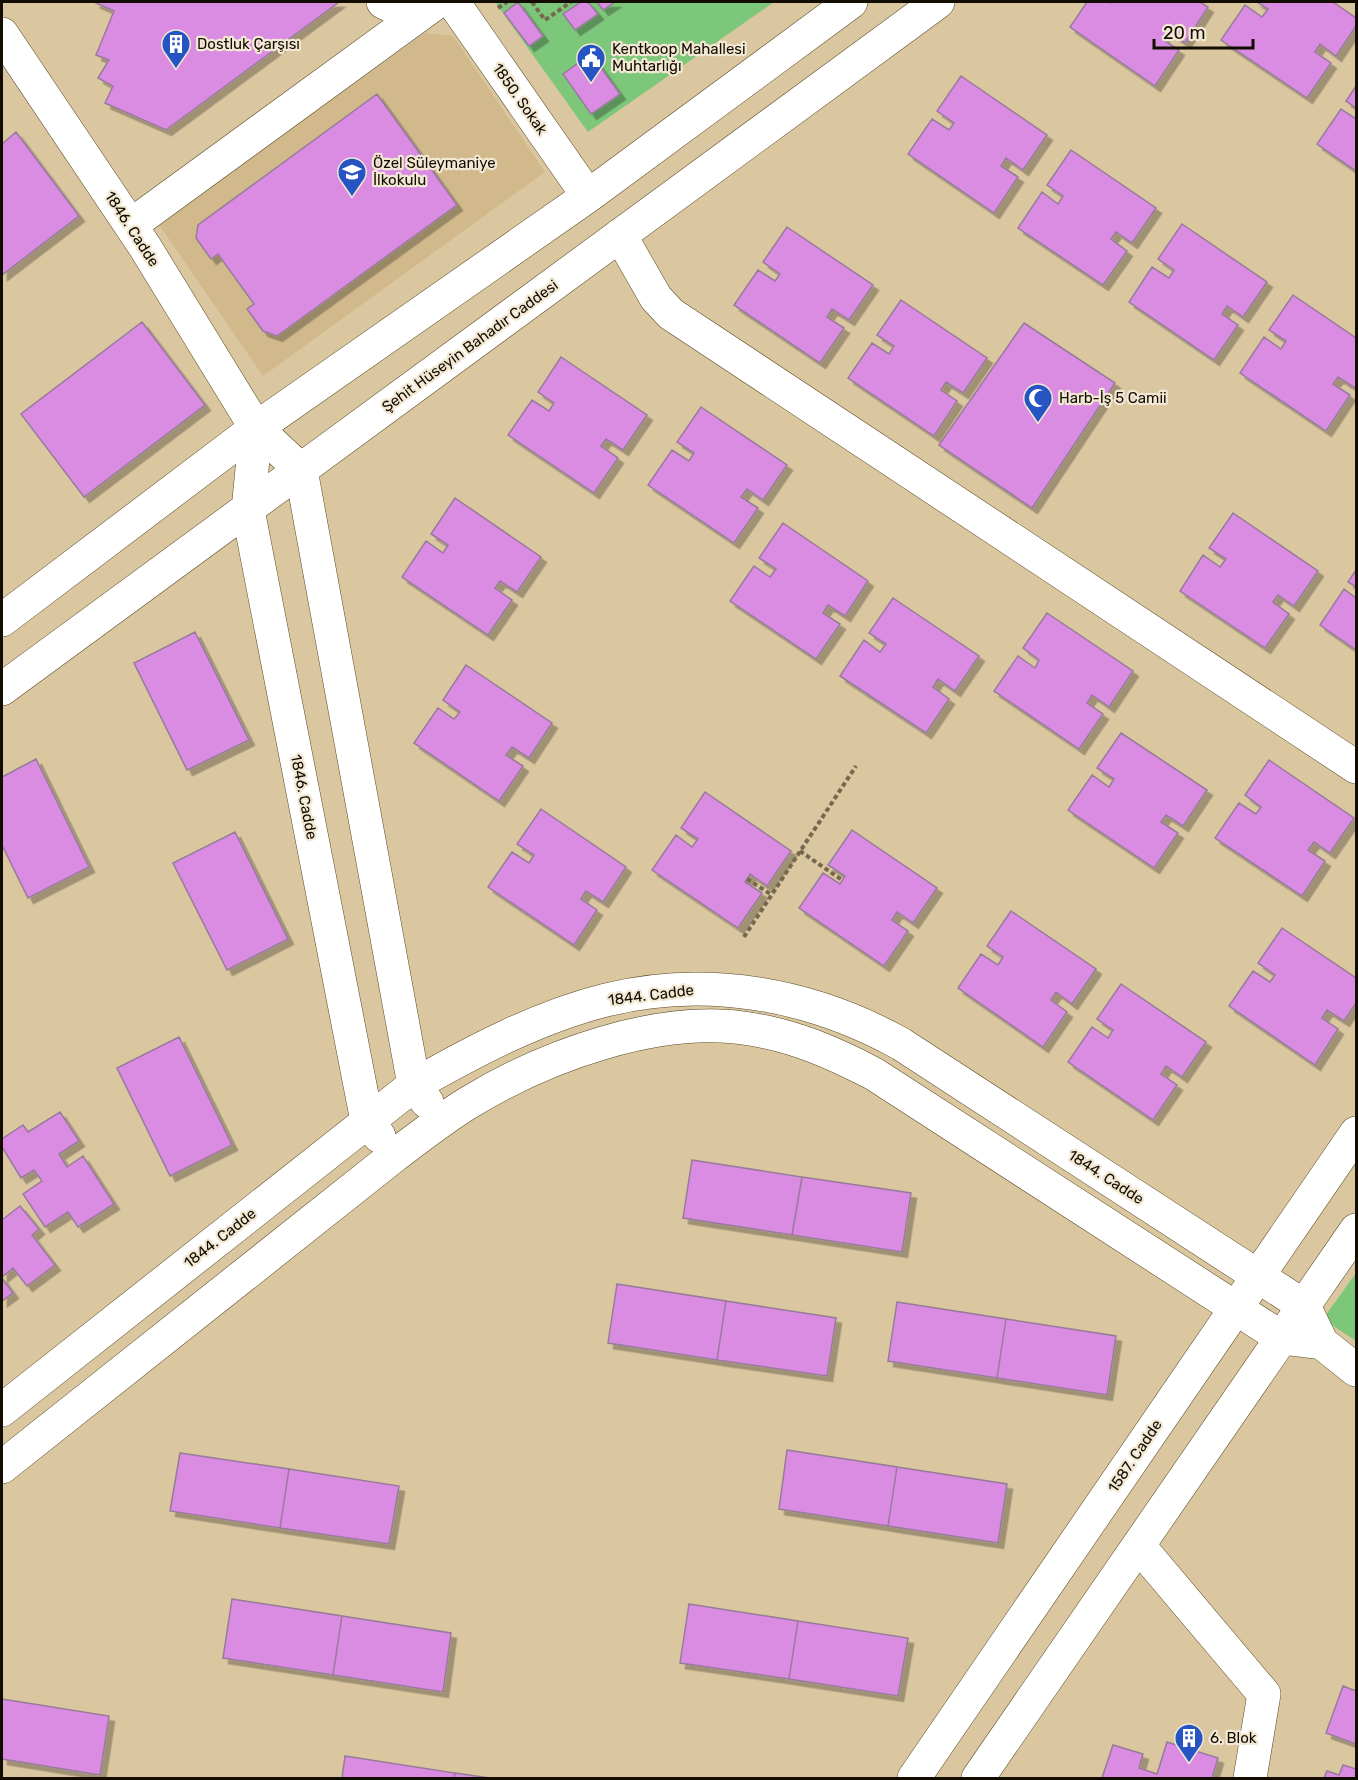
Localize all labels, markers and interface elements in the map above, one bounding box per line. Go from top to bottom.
scale bar [1154,12,1253,50]
text: 20 m [1163,22,1205,44]
building icon: Dostluk Çarşısı [160,28,192,70]
place label: Dostluk Çarşısı [197,35,300,53]
place label: Kentkoop Mahallesi Muhtarlığı [612,40,746,75]
public building icon: Kentkoop Mahallesi Muhtarlığı [575,42,607,84]
street label: 1850. Sokak [489,60,551,138]
place label: Özel Süleymaniye İlkokulu [373,154,496,189]
school or university icon: Özel Süleymaniye İlkokulu [336,156,368,198]
street label: 1846. Cadde [101,188,163,270]
street label: Şehit Hüseyin Bahadır Caddesi [378,276,562,416]
mosque icon: Harb-İş 5 Camii [1022,382,1054,424]
place label: Harb-İş 5 Camii [1059,389,1167,407]
street label: 1846. Cadde [287,753,321,841]
street label: 1844. Cadde [607,981,695,1009]
street label: 1844. Cadde [1065,1146,1147,1208]
street label: 1844. Cadde [180,1204,260,1272]
street label: 1587. Cadde [1104,1416,1166,1496]
building icon: 6. Blok [1173,1722,1205,1764]
place label: 6. Blok [1210,1729,1257,1747]

